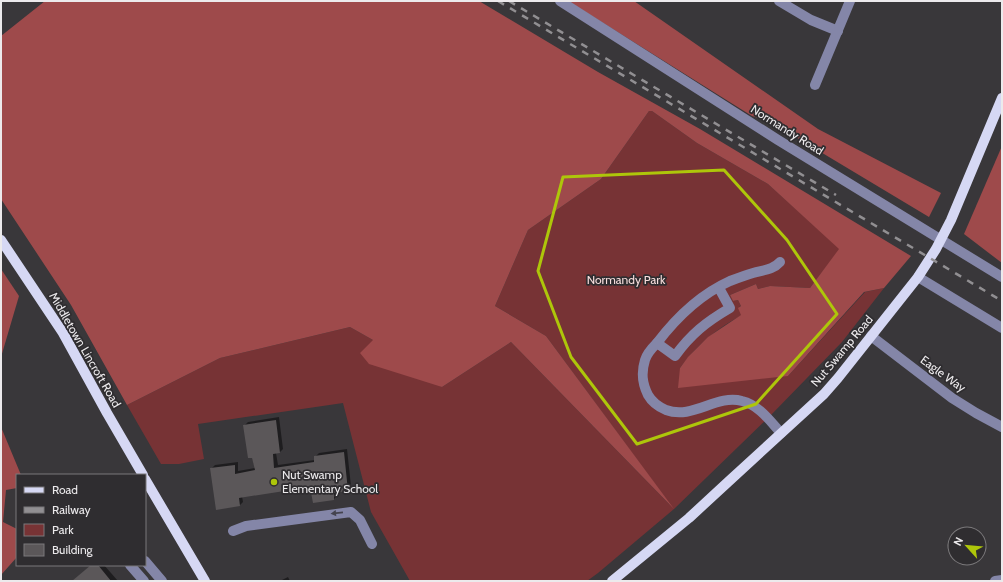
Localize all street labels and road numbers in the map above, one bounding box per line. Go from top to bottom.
street label: Normandy Road [748,101,826,158]
street label: Middletown Lincroft Road [46,289,125,410]
street label: Nut Swamp Road [807,312,876,389]
street label: Eagle Way [918,352,969,395]

